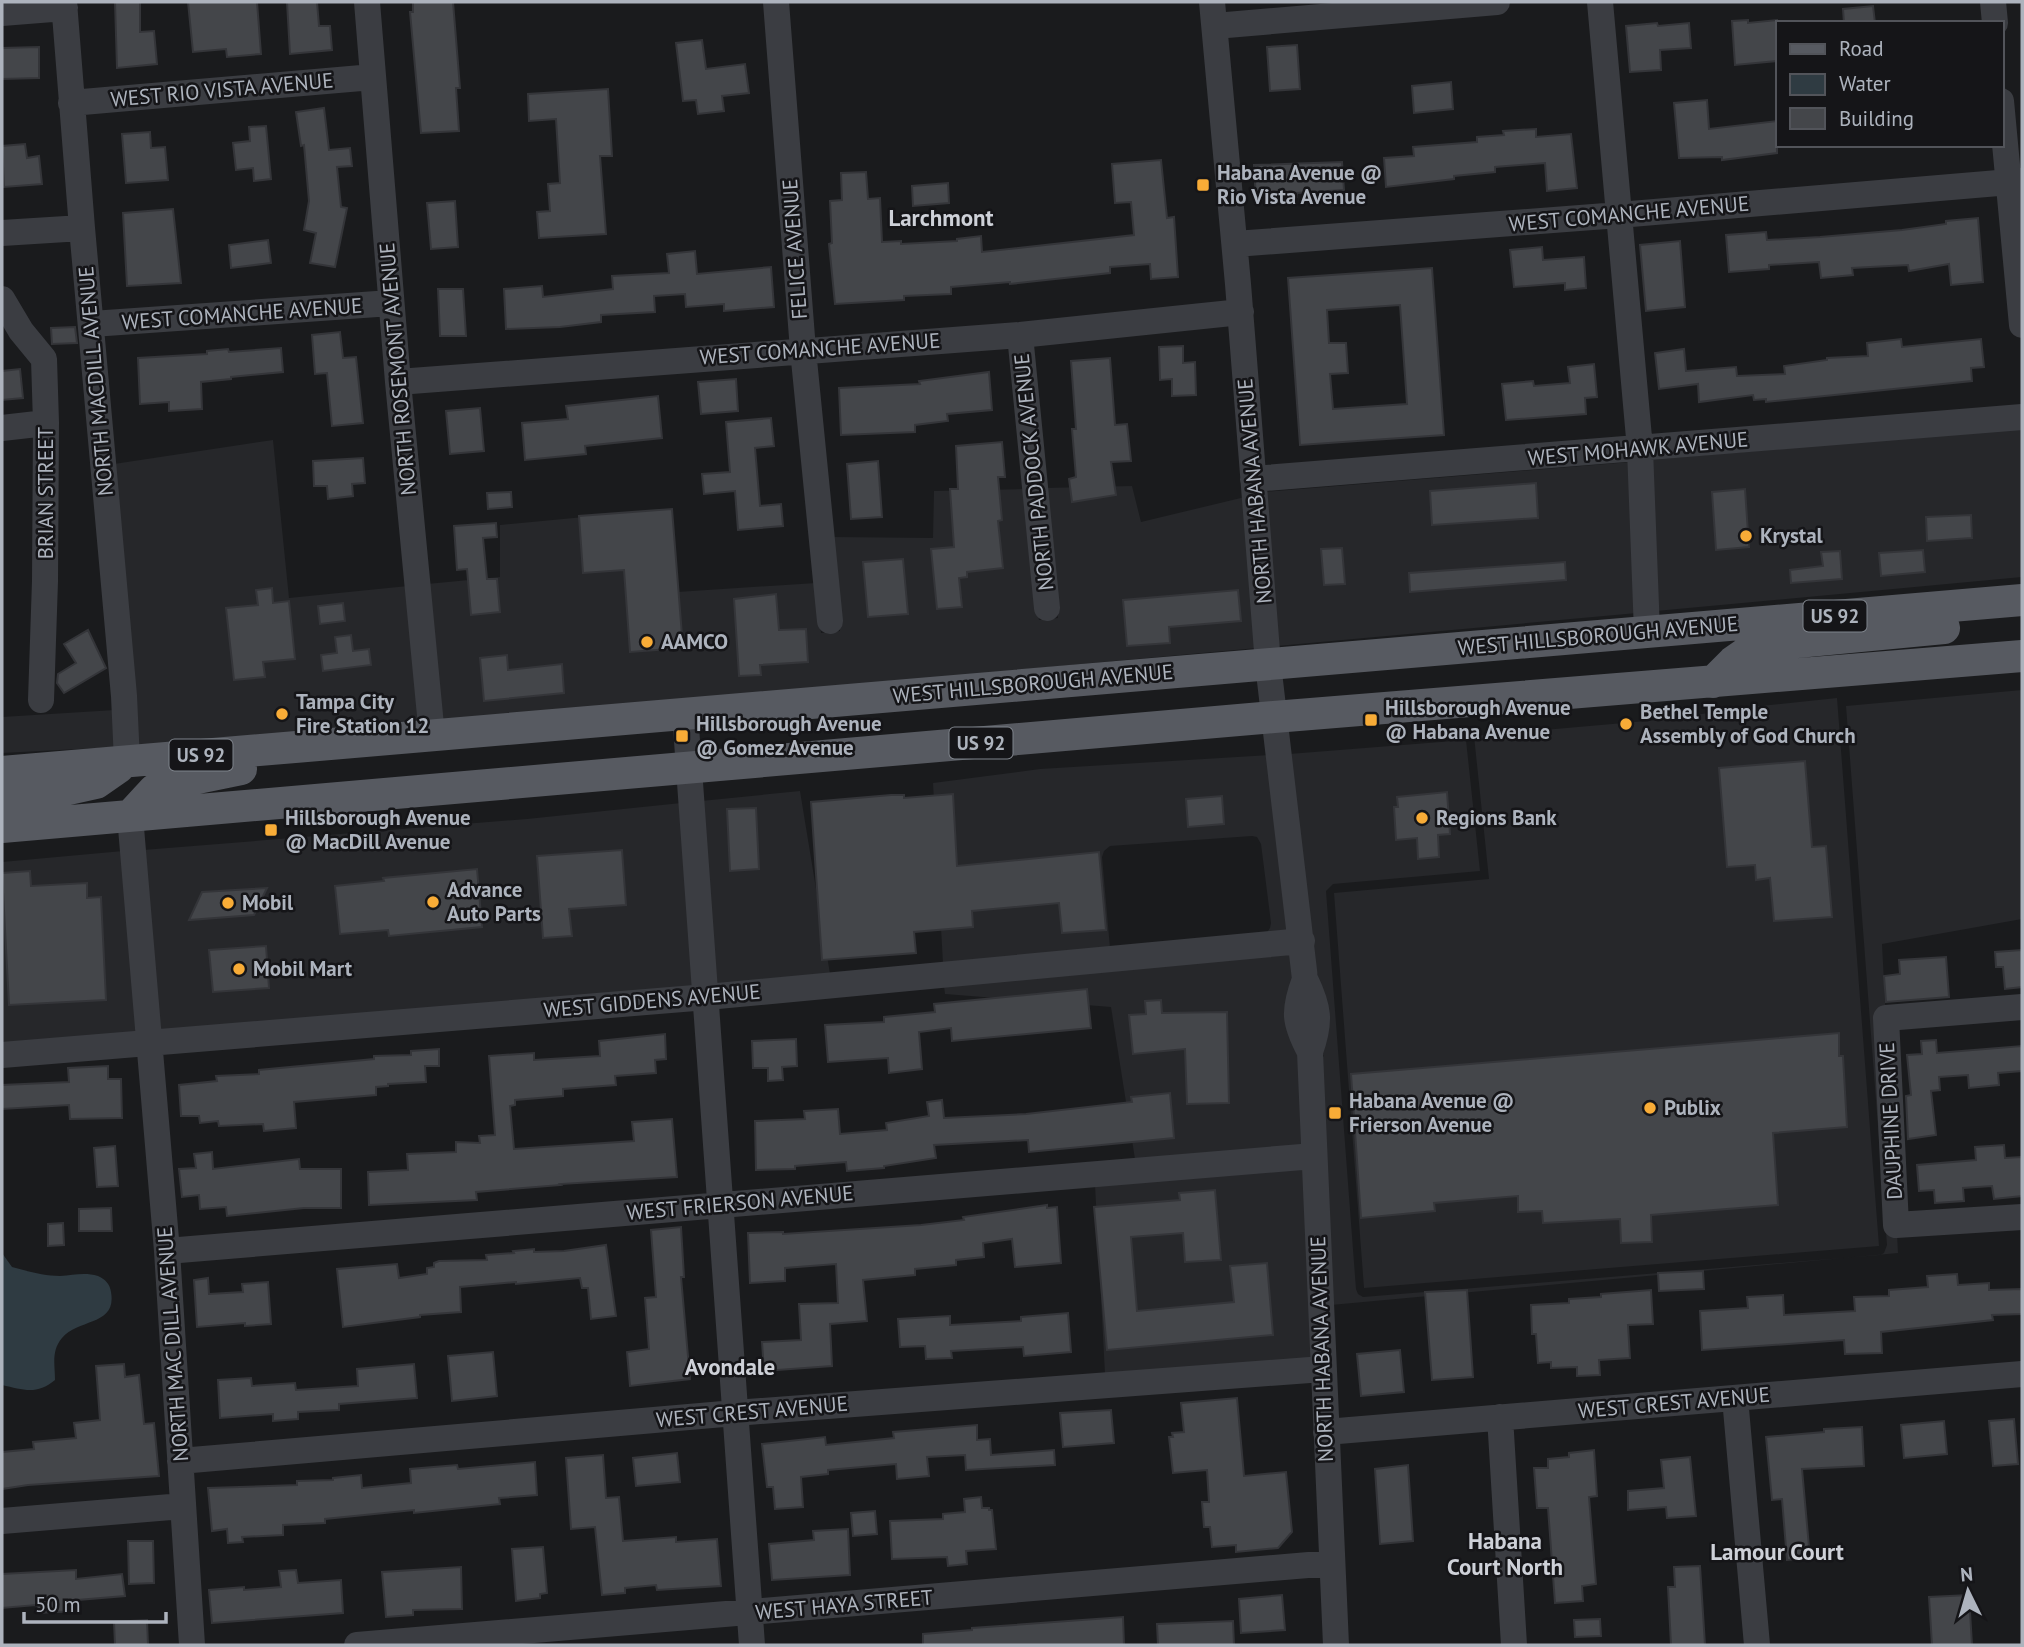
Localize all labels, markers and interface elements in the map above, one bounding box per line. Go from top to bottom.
legend [1776,21,2003,147]
text: Road [1839,35,1883,62]
street label: WEST RIO VISTA AVENUE [109,66,334,113]
text: Water [1839,70,1891,97]
text: Building [1839,105,1914,132]
place label: Habana Avenue @ Rio Vista Avenue [1217,159,1382,210]
marker: Habana Avenue @ Rio Vista Avenue [1195,177,1211,193]
street label: FELICE AVENUE [776,178,813,320]
street label: WEST COMANCHE AVENUE [1508,190,1750,237]
district label: Larchmont [888,203,994,232]
street label: NORTH ROSEMONT AVENUE [373,241,422,497]
street label: NORTH MACDILL AVENUE [72,265,119,497]
street label: WEST COMANCHE AVENUE [121,292,363,335]
street label: WEST COMANCHE AVENUE [699,327,941,370]
street label: NORTH PADDOCK AVENUE [1008,352,1059,592]
street label: NORTH HABANA AVENUE [1231,377,1278,605]
street label: WEST MOHAWK AVENUE [1527,425,1749,472]
street label: BRIAN STREET [32,426,59,559]
place label: Krystal [1760,522,1824,549]
marker: Krystal [1738,528,1754,544]
road number: US 92 [1804,600,1867,632]
street label: WEST HILLSBOROUGH AVENUE [1457,610,1739,661]
place label: AAMCO [661,628,728,655]
marker: AAMCO [639,634,655,650]
street label: WEST HILLSBOROUGH AVENUE [892,658,1174,709]
place label: Tampa City Fire Station 12 [296,688,429,739]
place label: Hillsborough Avenue @ Habana Avenue [1385,694,1571,745]
place label: Bethel Temple Assembly of God Church [1640,698,1856,749]
marker: Tampa City Fire Station 12 [274,706,290,722]
place label: Hillsborough Avenue @ Gomez Avenue [696,710,882,761]
marker: Hillsborough Avenue @ Habana Avenue [1363,712,1379,728]
marker: Bethel Temple Assembly of God Church [1618,716,1634,732]
marker: Hillsborough Avenue @ Gomez Avenue [674,728,690,744]
road number: US 92 [950,728,1012,758]
road number: US 92 [170,740,232,770]
place label: Hillsborough Avenue @ MacDill Avenue [285,804,471,855]
place label: Regions Bank [1436,804,1557,831]
marker: Regions Bank [1414,810,1430,826]
marker: Hillsborough Avenue @ MacDill Avenue [263,822,279,838]
place label: Advance Auto Parts [447,876,541,927]
place label: Mobil [242,889,294,916]
marker: Advance Auto Parts [425,894,441,910]
marker: Mobil [220,895,236,911]
place label: Mobil Mart [253,955,353,982]
marker: Mobil Mart [231,961,247,977]
street label: WEST GIDDENS AVENUE [542,978,762,1023]
street label: DAUPHINE DRIVE [1873,1042,1908,1200]
place label: Habana Avenue @ Frierson Avenue [1349,1087,1514,1138]
place label: Publix [1664,1094,1721,1121]
marker: Publix [1642,1100,1658,1116]
marker: Habana Avenue @ Frierson Avenue [1327,1105,1343,1121]
street label: WEST FRIERSON AVENUE [625,1179,855,1226]
street label: NORTH MAC DILL AVENUE [151,1226,194,1462]
street label: NORTH HABANA AVENUE [1304,1236,1339,1462]
district label: Avondale [685,1352,775,1381]
street label: WEST CREST AVENUE [1577,1381,1771,1424]
street label: WEST CREST AVENUE [655,1390,849,1433]
district label: Habana Court North [1447,1526,1563,1581]
district label: Lamour Court [1710,1537,1844,1566]
north arrow [1933,1556,2003,1626]
text: N [1959,1562,1974,1587]
scale bar [24,1580,166,1624]
street label: WEST HAYA STREET [754,1583,934,1626]
text: 50 m [35,1591,81,1618]

